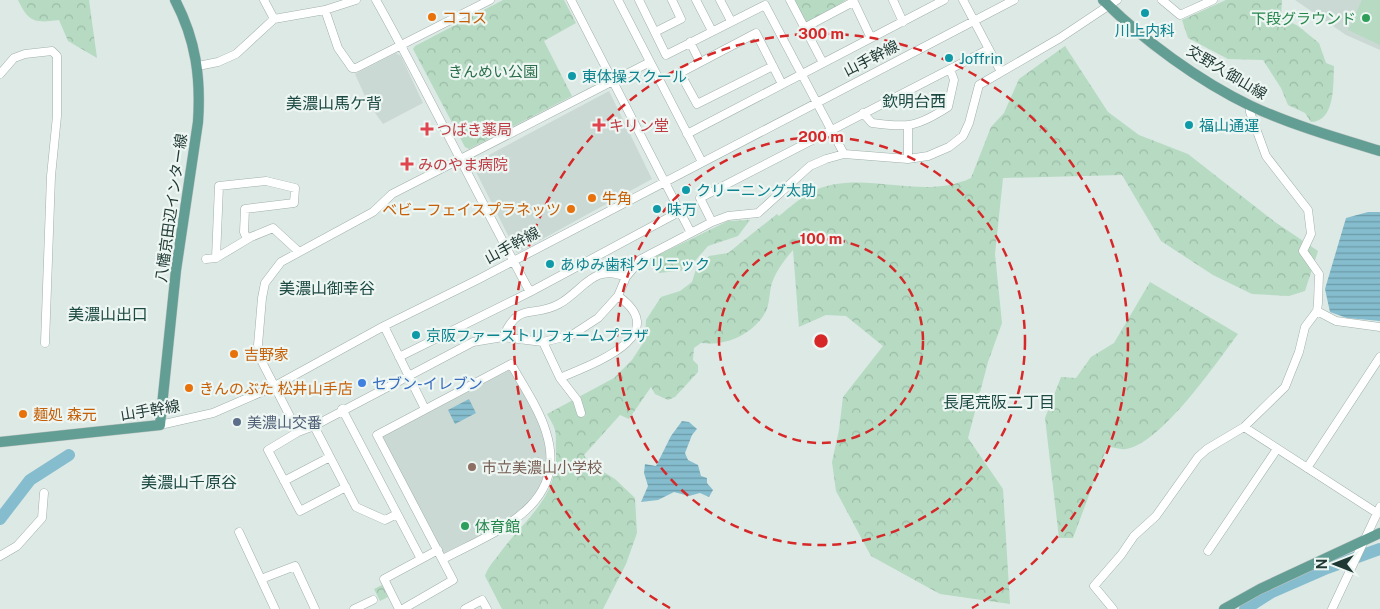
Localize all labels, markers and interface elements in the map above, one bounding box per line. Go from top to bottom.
marker: 川上内科 [1139,7,1151,19]
place label: ココス [442,9,487,26]
place label: 下段グラウンド [1251,10,1356,27]
marker: ココス [426,11,438,23]
marker: 下段グラウンド [1360,12,1372,24]
place label: 川上内科 [1115,22,1175,39]
text: 300 m [798,25,844,42]
street label: 山手幹線 [840,37,902,79]
street label: 交野久御山線 [1184,42,1270,102]
place label: Joffrin [959,50,1003,67]
marker: Joffrin [943,52,955,64]
park label: きんめい公園 [448,63,538,80]
place label: 東体操スクール [582,68,687,85]
marker: 東体操スクール [566,70,578,82]
district label: 欽明台西 [882,92,946,111]
district label: 美濃山馬ケ背 [286,94,382,113]
place label: キリン堂 [609,117,669,134]
place label: 福山通運 [1199,117,1259,134]
marker: キリン堂 [593,119,605,131]
marker: 福山通運 [1183,119,1195,131]
place label: つばき薬局 [437,121,512,138]
marker: つばき薬局 [421,123,433,135]
text: 200 m [798,128,844,145]
street label: 八幡京田辺インター線 [152,133,190,283]
place label: みのやま病院 [418,156,508,173]
marker: みのやま病院 [400,157,414,171]
place label: クリーニング太助 [696,182,816,199]
marker: クリーニング太助 [680,184,692,196]
place label: 牛角 [602,190,632,207]
marker: 牛角 [586,192,598,204]
place label: ベビーフェイスプラネッツ [382,201,561,218]
place label: 味万 [667,201,697,218]
marker: ベビーフェイスプラネッツ [565,203,577,215]
marker: 味万 [651,203,663,215]
street label: 山手幹線 [482,223,542,267]
text: 100 m [800,230,842,247]
place label: あゆみ歯科クリニック [560,256,710,273]
marker: あゆみ歯科クリニック [544,258,556,270]
district label: 美濃山御幸谷 [279,279,375,298]
district label: 美濃山出口 [68,305,148,324]
place label: 京阪ファーストリフォームプラザ [426,327,649,344]
marker: 京阪ファーストリフォームプラザ [410,329,422,341]
centre of rings [812,332,830,350]
place label: 吉野家 [244,346,289,363]
marker: 吉野家 [228,348,240,360]
place label: セブン-イレブン [372,375,483,392]
marker: セブン-イレブン [356,377,368,389]
place label: きんのぶた 松井山手店 [199,380,353,397]
marker: きんのぶた 松井山手店 [183,382,195,394]
district label: 長尾荒阪二丁目 [943,393,1055,412]
street label: 山手幹線 [119,397,181,423]
place label: 麺処 森元 [33,406,97,423]
marker: 麺処 森元 [17,408,29,420]
place label: 美濃山交番 [247,414,322,431]
marker: 美濃山交番 [231,416,243,428]
place label: 市立美濃山小学校 [482,459,602,476]
marker: 市立美濃山小学校 [466,461,478,473]
district label: 美濃山千原谷 [141,473,237,492]
place label: 体育館 [475,518,520,535]
marker: 体育館 [459,520,471,532]
north arrow [1310,539,1360,589]
text: N [1314,559,1330,569]

